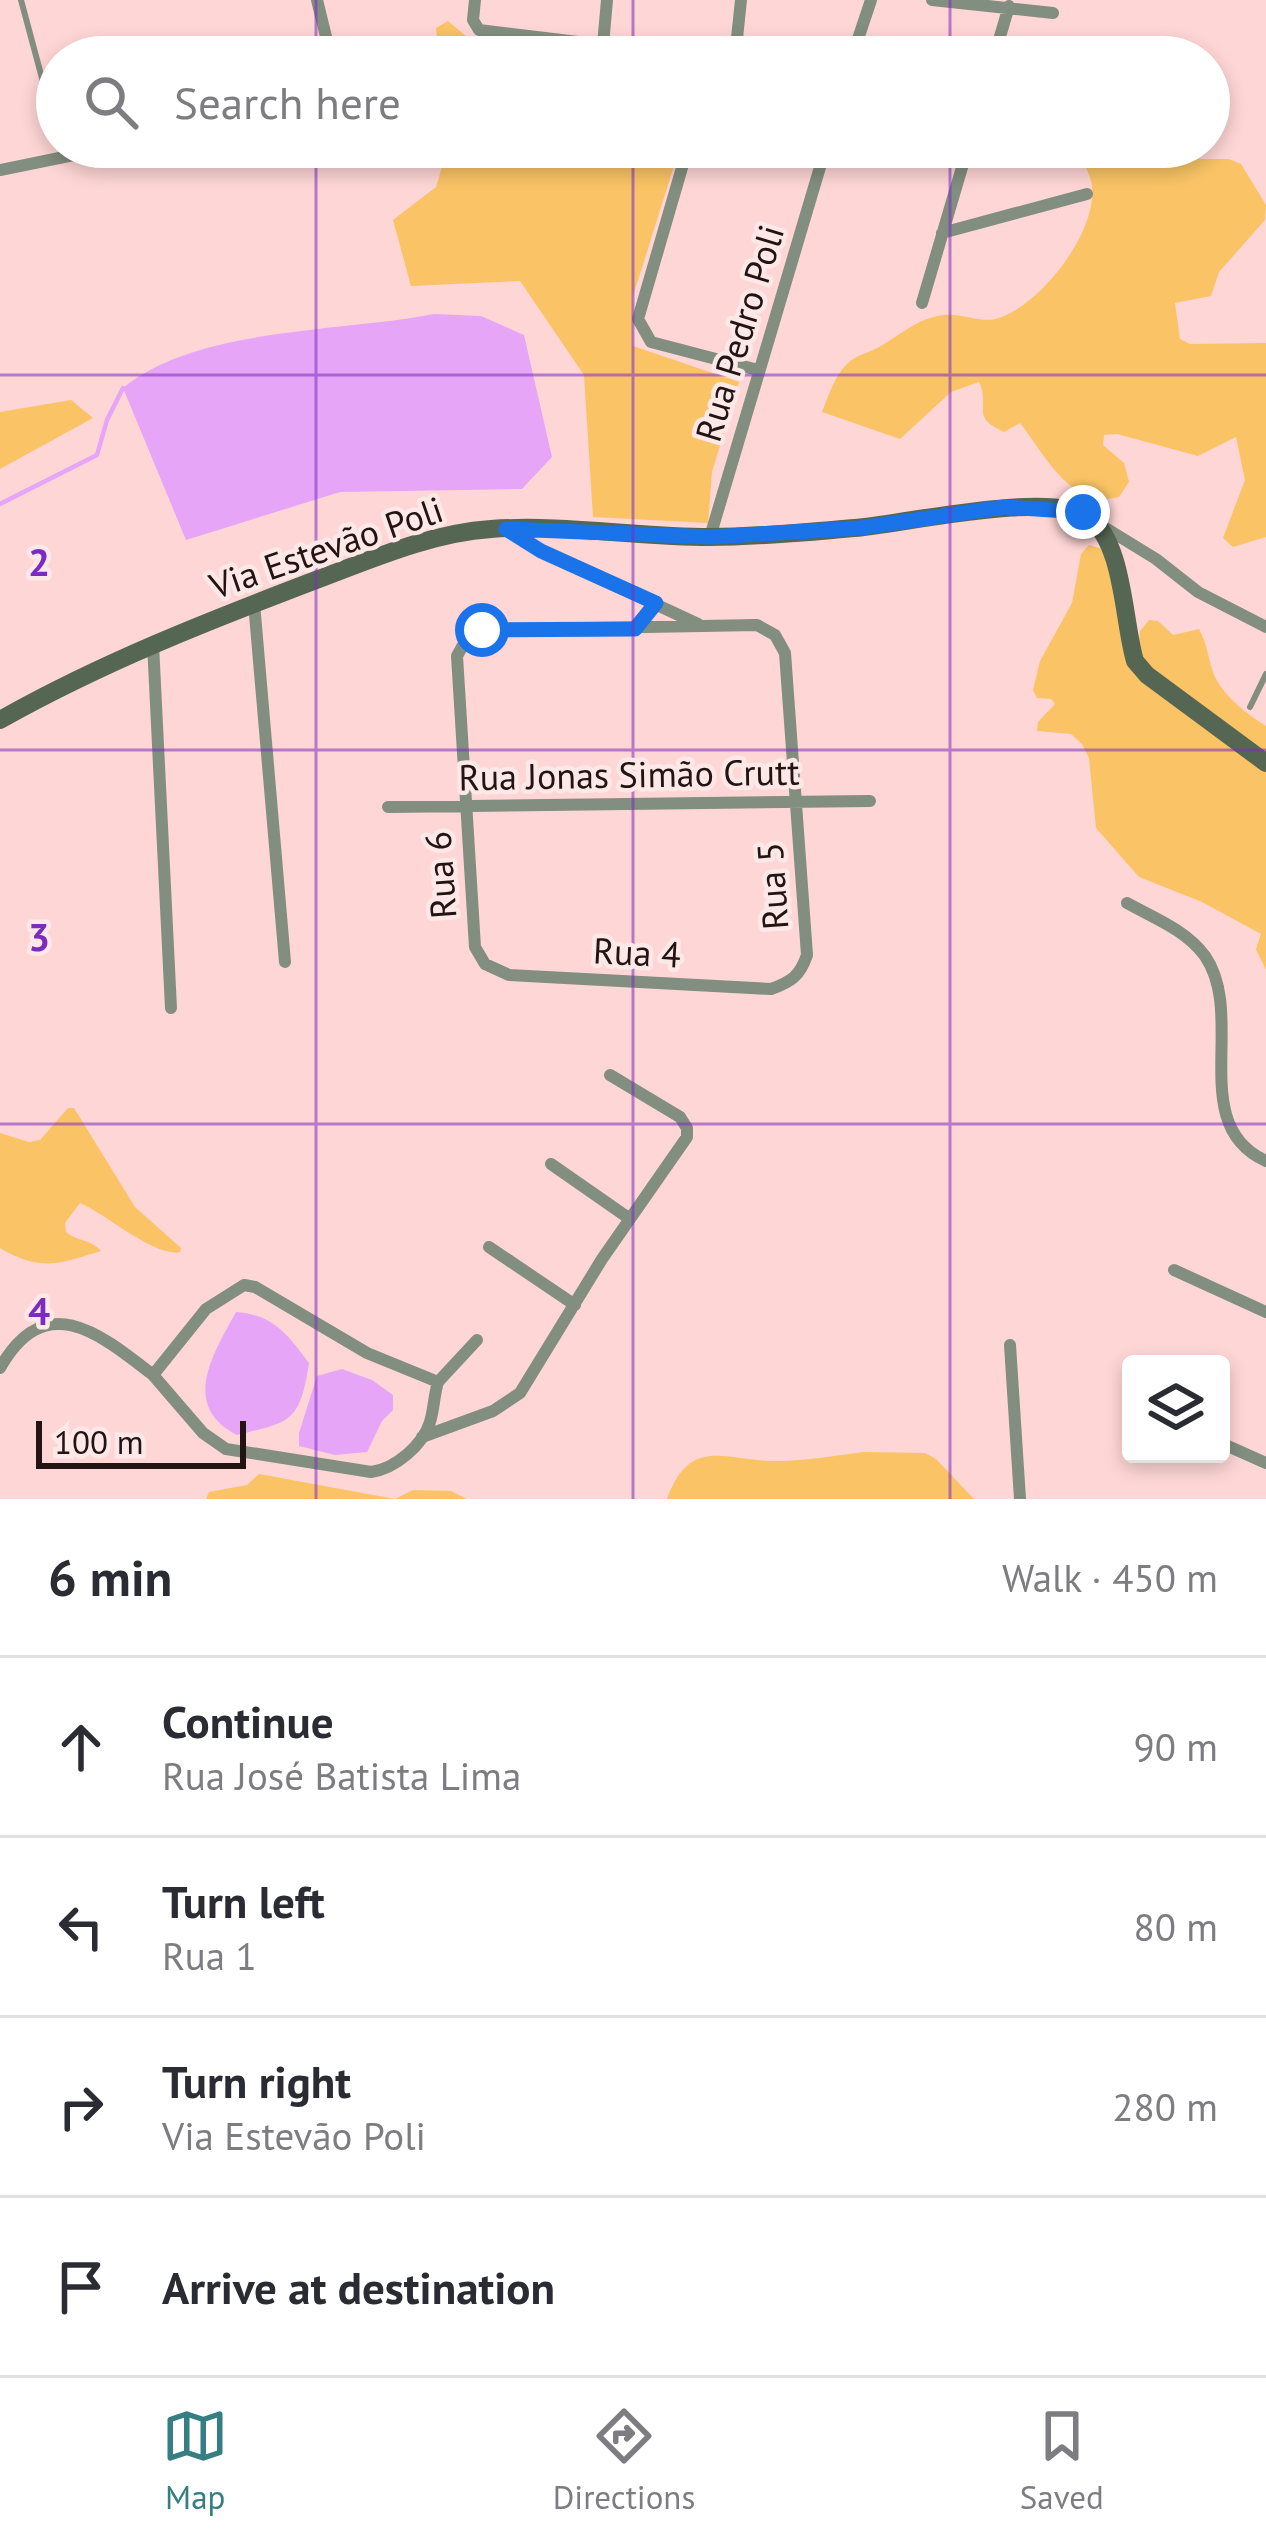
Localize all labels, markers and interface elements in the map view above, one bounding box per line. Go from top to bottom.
search box [36,36,1230,168]
icon: search [78,69,144,135]
text: Search here [174,73,401,131]
street label: Rua Pedro Poli [684,219,794,447]
street label: Via Estevão Poli [202,485,449,609]
route end [1056,485,1110,539]
text: 2 [28,536,50,587]
route start [455,603,509,657]
street label: Rua Jonas Simão Crutt [458,748,800,800]
street label: Rua 6 [414,830,466,920]
street label: Rua 5 [746,841,798,931]
text: 3 [28,911,50,962]
street label: Rua 4 [592,926,682,978]
text: 4 [28,1285,50,1336]
map controls [1122,1355,1230,1463]
button: layers [1122,1355,1230,1463]
scale bar [36,1415,246,1468]
text: 100 m [54,1420,144,1463]
text: 6 min [48,1544,172,1610]
text: Walk · 450 m [1002,1552,1218,1603]
text: Continue [162,1692,334,1750]
icon: ahead [48,1714,114,1780]
text: 90 m [1133,1721,1218,1772]
text: Rua José Batista Lima [162,1750,521,1801]
text: Turn left [162,1872,325,1930]
icon: left [48,1894,114,1960]
text: 80 m [1133,1901,1218,1952]
text: Rua 1 [162,1930,257,1981]
text: Turn right [162,2052,351,2110]
icon: right [48,2074,114,2140]
text: 280 m [1112,2081,1218,2132]
text: Via Estevão Poli [162,2110,426,2161]
icon: arrive [48,2254,114,2320]
text: Arrive at destination [162,2258,555,2316]
tab: Map [162,2403,228,2518]
tab: Directions [553,2403,695,2518]
tab: Saved [1020,2403,1104,2518]

